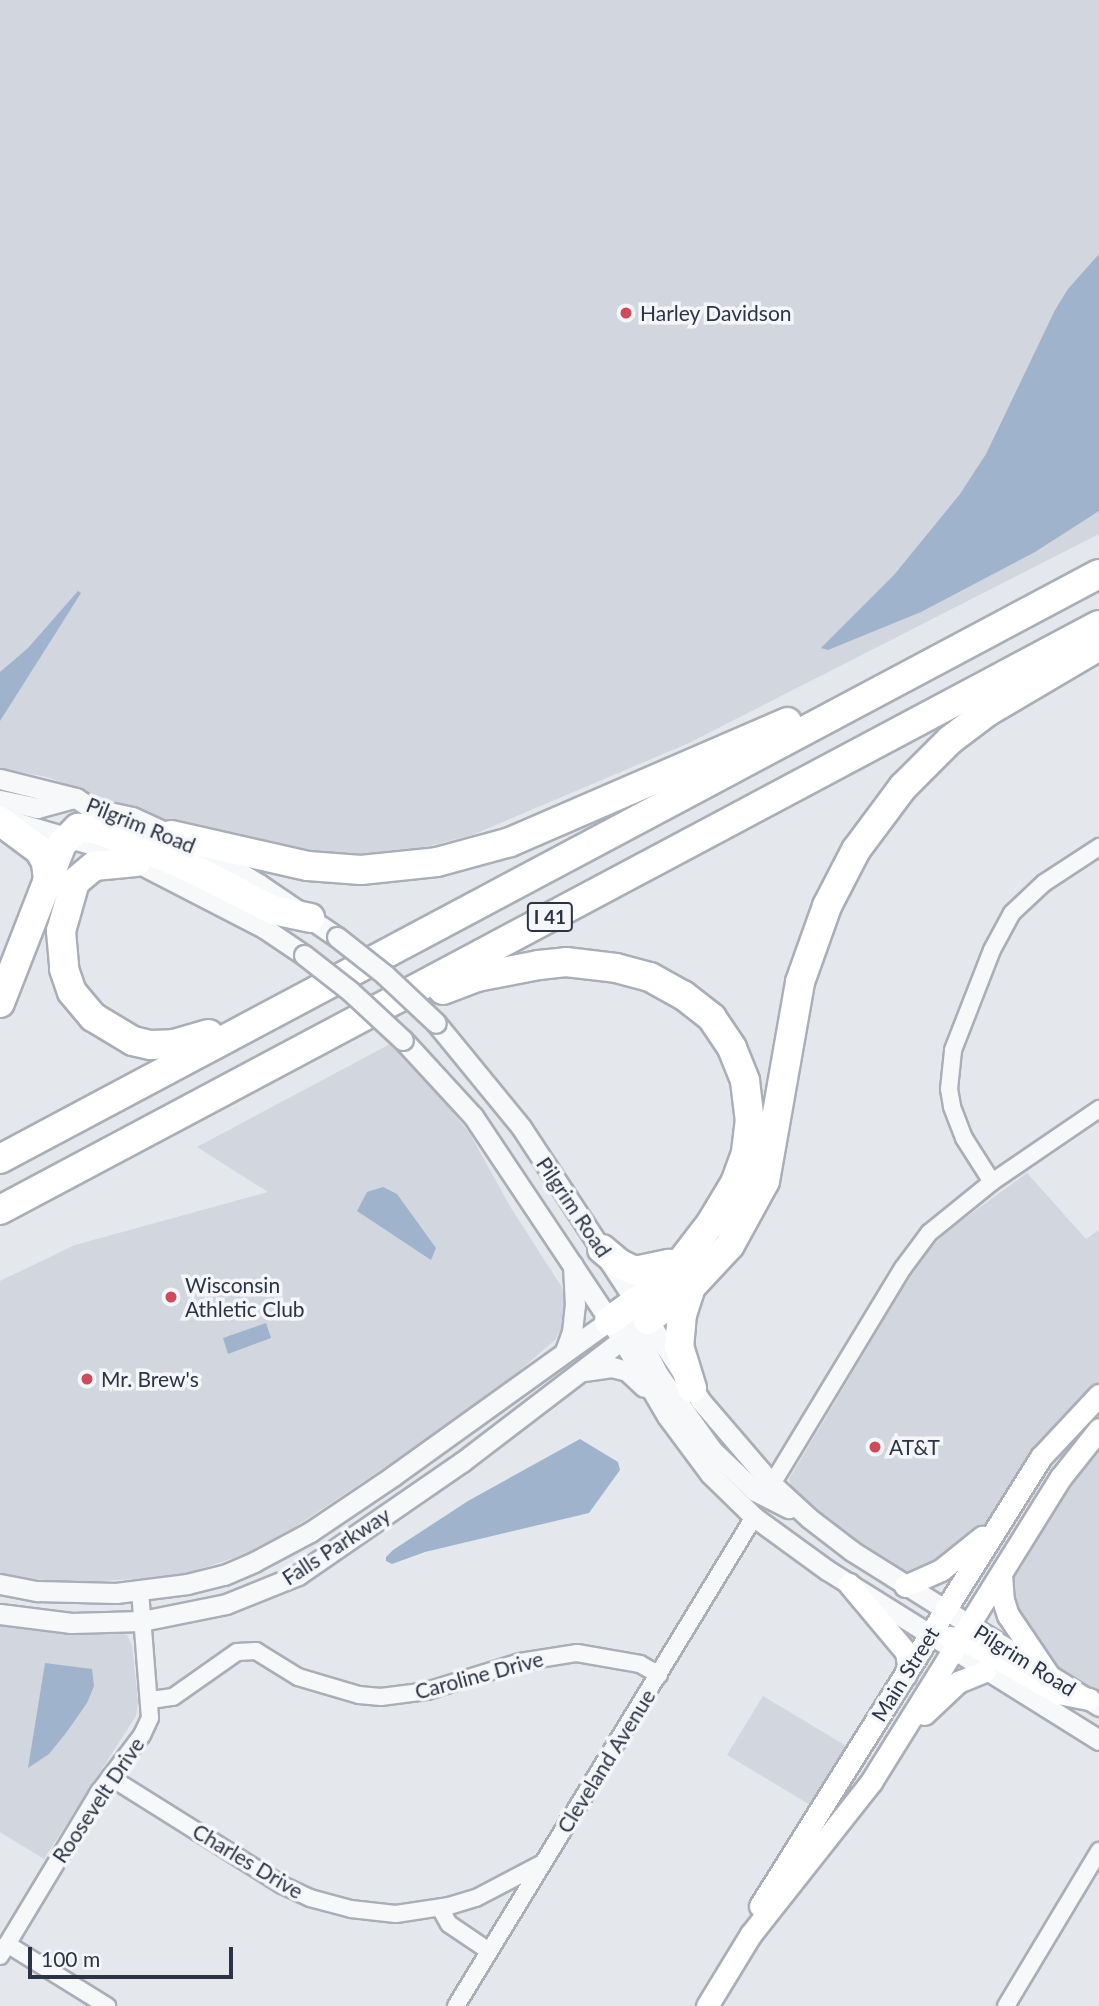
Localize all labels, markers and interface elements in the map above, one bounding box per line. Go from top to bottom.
place label: Harley Davidson [640,300,792,326]
marker: Harley Davidson [618,305,634,321]
street label: Pilgrim Road [83,792,199,858]
road number: I 41 [526,902,574,932]
street label: Pilgrim Road [531,1152,617,1262]
place label: Wisconsin Athletic Club [185,1272,305,1322]
marker: Wisconsin Athletic Club [163,1289,179,1305]
place label: Mr. Brew's [101,1366,199,1392]
marker: Mr. Brew's [79,1371,95,1387]
place label: AT&T [889,1434,940,1460]
marker: AT&T [867,1439,883,1455]
street label: Falls Parkway [277,1502,395,1590]
street label: Pilgrim Road [969,1619,1081,1701]
street label: Main Street [866,1622,944,1726]
street label: Caroline Drive [412,1646,546,1704]
street label: Cleveland Avenue [552,1684,660,1838]
street label: Roosevelt Drive [47,1733,149,1867]
street label: Charles Drive [188,1818,308,1904]
scale bar [32,1932,236,1976]
text: 100 m [41,1946,100,1971]

